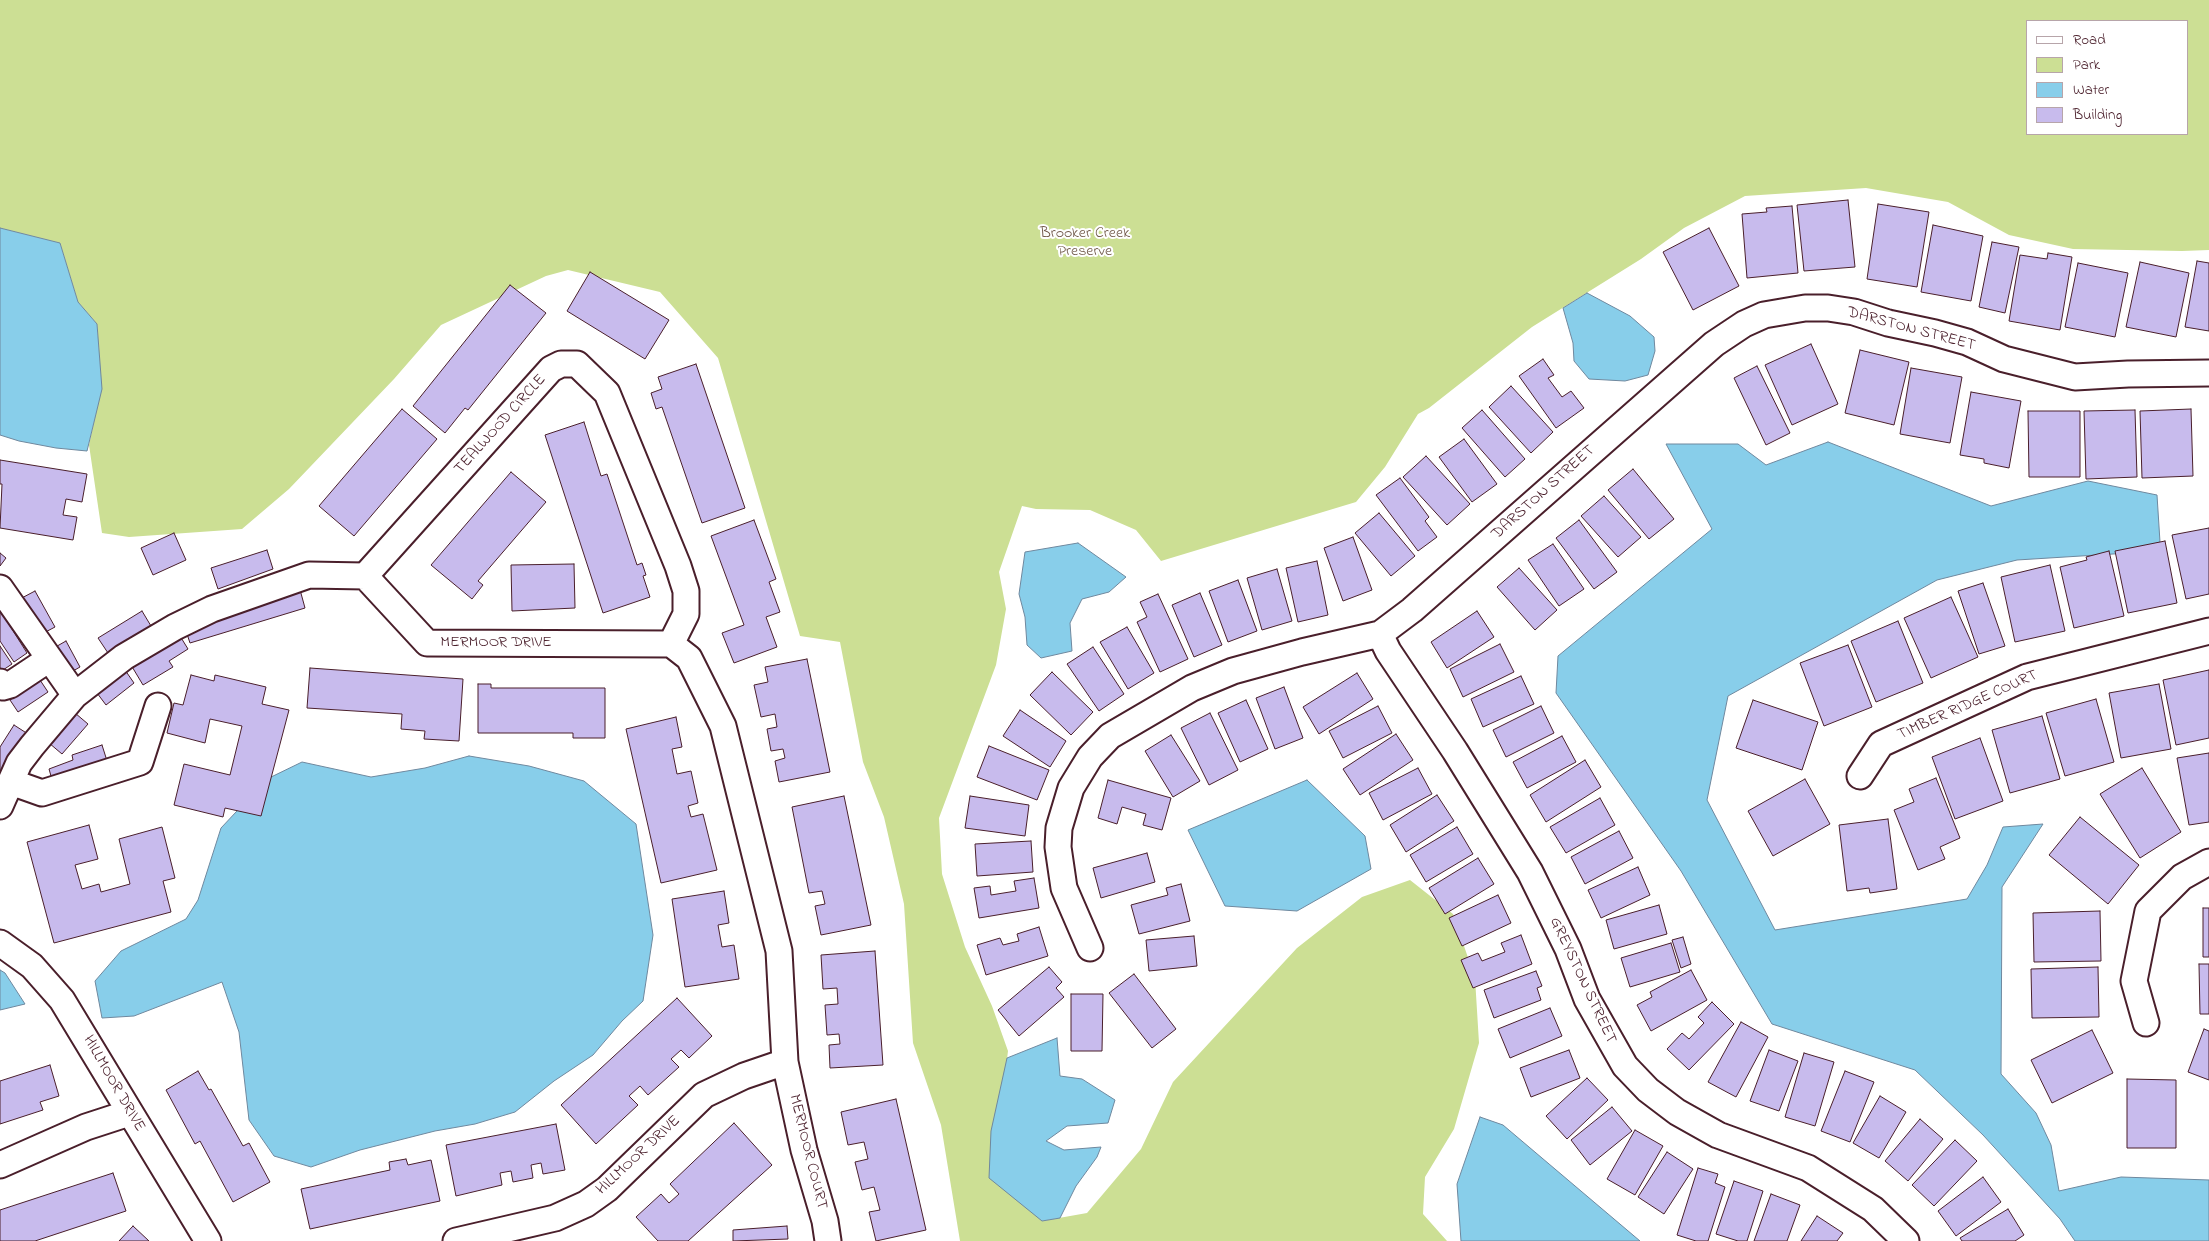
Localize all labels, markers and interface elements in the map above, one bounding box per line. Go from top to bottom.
legend [2026,20,2189,135]
text: Road [2073,29,2106,51]
text: Park [2073,54,2100,76]
text: Water [2073,79,2109,101]
text: Building [2073,104,2122,126]
park label: Brooker Creek Preserve [1040,224,1130,262]
street label: DARSTON STREET [1845,304,1977,356]
street label: TEALWOOD CIRCLE [451,371,551,479]
street label: DARSTON STREET [1489,442,1599,544]
street label: MERMOOR DRIVE [440,633,552,653]
street label: TIMBER RIDGE COURT [1895,667,2041,745]
street label: GREYSTON STREET [1544,915,1620,1047]
street label: HILLMOOR DRIVE [78,1032,148,1136]
street label: MERMOOR COURT [783,1093,831,1211]
street label: HILLMOOR DRIVE [593,1112,685,1200]

